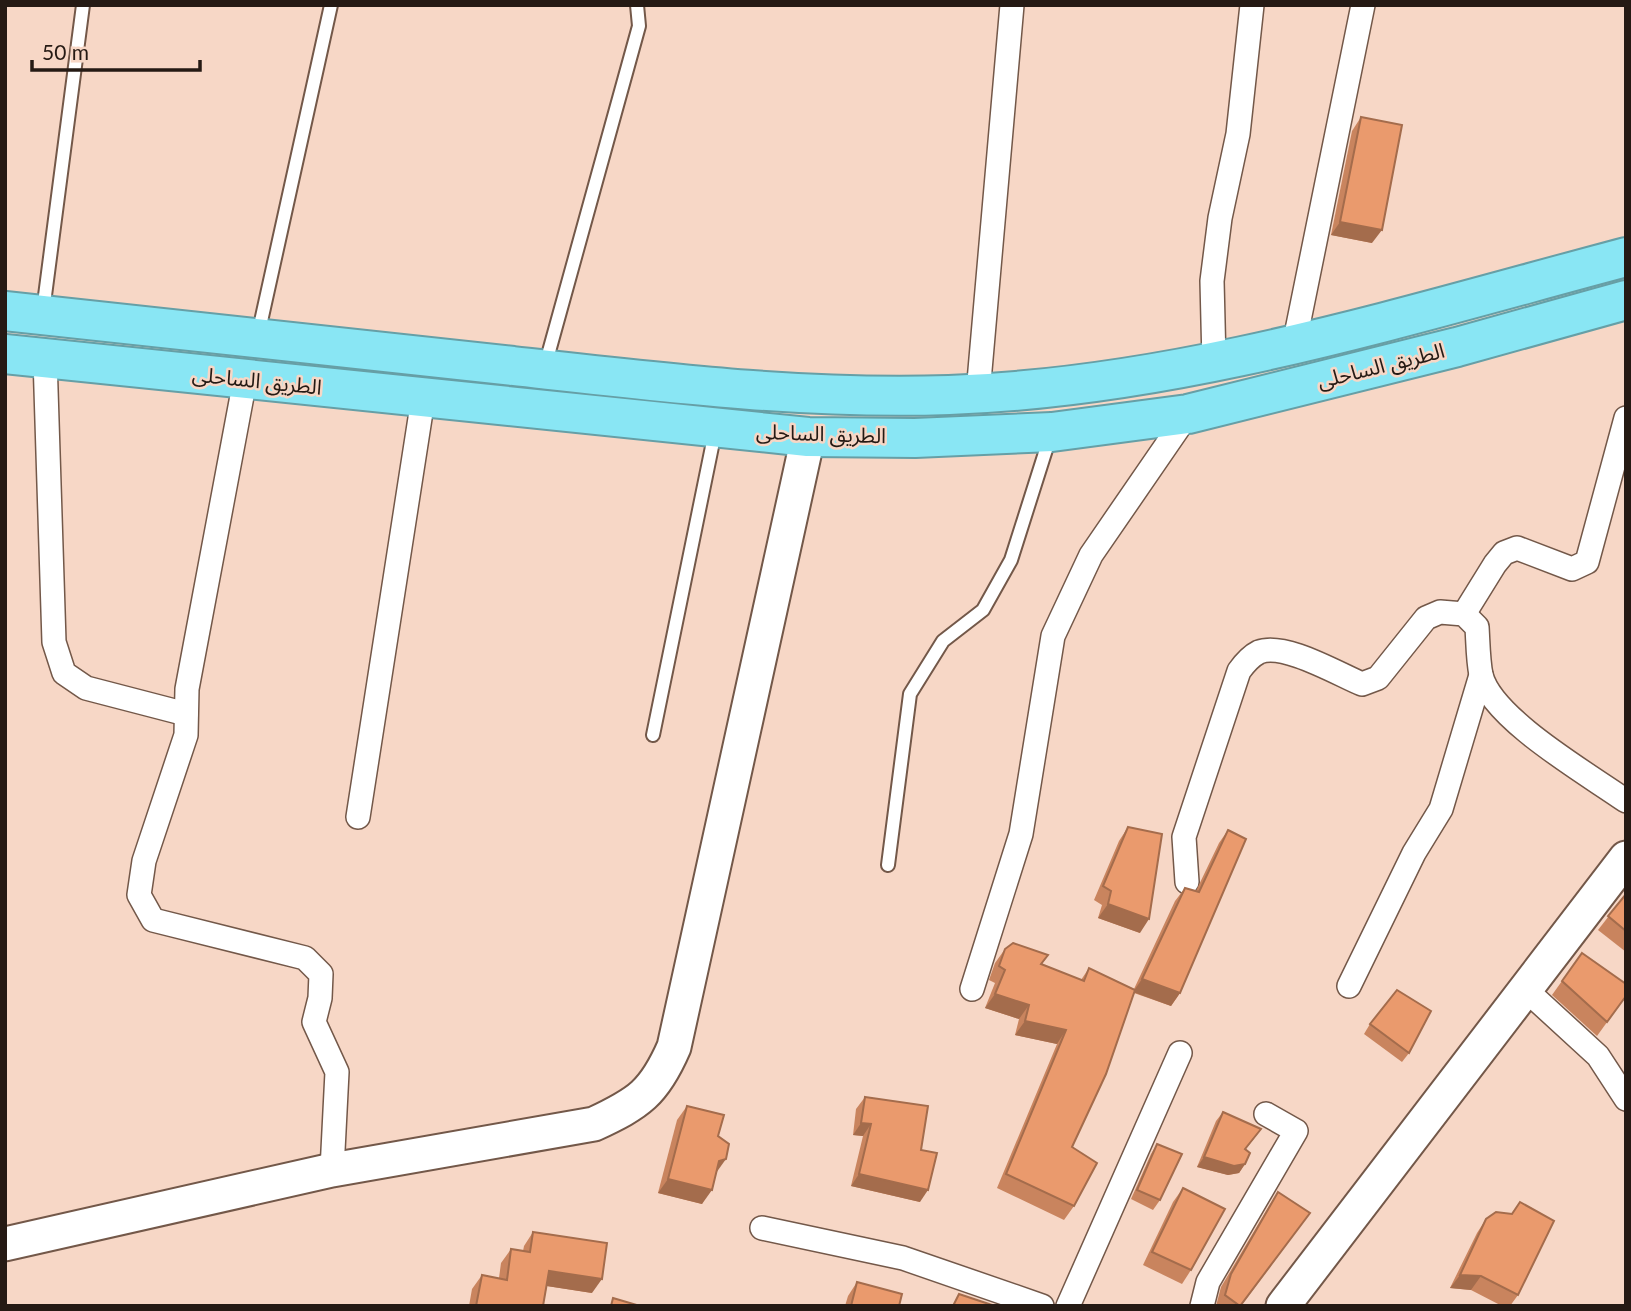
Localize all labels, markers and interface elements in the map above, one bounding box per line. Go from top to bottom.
scale bar [32,28,200,72]
text: 50 m [42,39,89,64]
street label: الطريق الساحلى [1314,337,1447,394]
street label: الطريق الساحلى [191,360,323,401]
street label: الطريق الساحلى [755,418,887,449]

